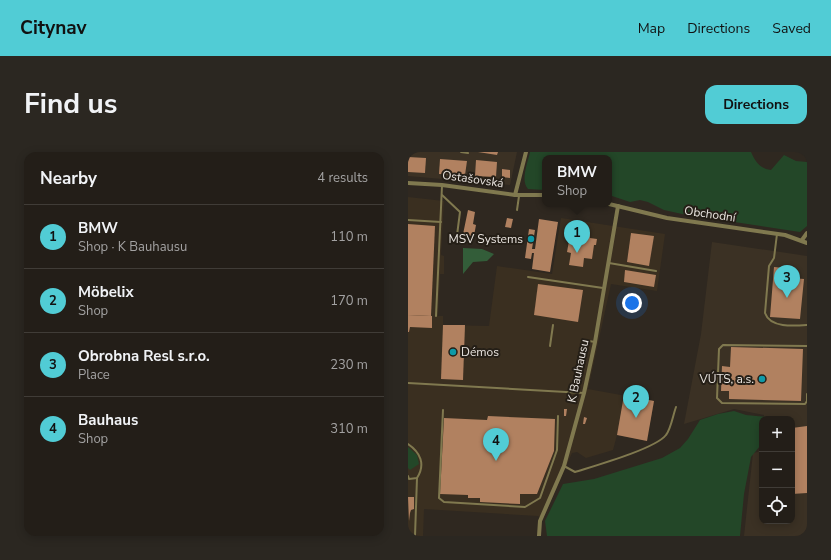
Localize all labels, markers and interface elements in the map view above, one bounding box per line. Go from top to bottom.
text: Citynav [20,15,87,41]
text: Map [638,19,665,38]
text: Directions [687,19,750,38]
text: Saved [772,19,811,38]
text: Find us [24,85,118,123]
button: Directions [705,85,807,124]
popup [542,155,612,207]
text: BMW [557,162,597,182]
text: Nearby [40,167,97,190]
street label: Ostašovská [441,167,505,191]
text: 4 results [317,169,368,187]
text: Shop [557,182,587,200]
street label: Obchodní [683,202,738,226]
text: BMW [78,218,118,238]
pin: 1 [564,220,590,253]
text: 1 [49,228,57,246]
text: 110 m [330,228,368,246]
place label: MSV Systems [449,231,523,247]
marker: MSV Systems [526,234,536,244]
text: Shop · K Bauhausu [78,238,187,256]
pin: 3 [774,265,800,298]
text: Möbelix [78,282,134,302]
text: 2 [49,292,57,310]
text: 170 m [330,292,368,310]
your location [622,293,642,313]
text: Shop [78,302,108,320]
street label: K Bauhausu [564,338,592,404]
place label: Démos [461,344,499,360]
text: Obrobna Resl s.r.o. [78,346,210,366]
marker: Démos [448,347,458,357]
text: 3 [49,356,57,374]
text: 230 m [330,356,368,374]
text: Place [78,366,110,384]
place label: VÚTS, a.s. [698,371,754,387]
marker: VÚTS, a.s. [757,374,767,384]
pin: 2 [623,385,649,418]
text: Bauhaus [78,410,138,430]
map controls [759,416,795,524]
button: + [759,416,795,452]
text: 4 [49,420,57,438]
text: 310 m [330,420,368,438]
pin: 4 [483,428,509,461]
text: Shop [78,430,108,448]
button: − [759,452,795,488]
button: locate [759,488,795,524]

